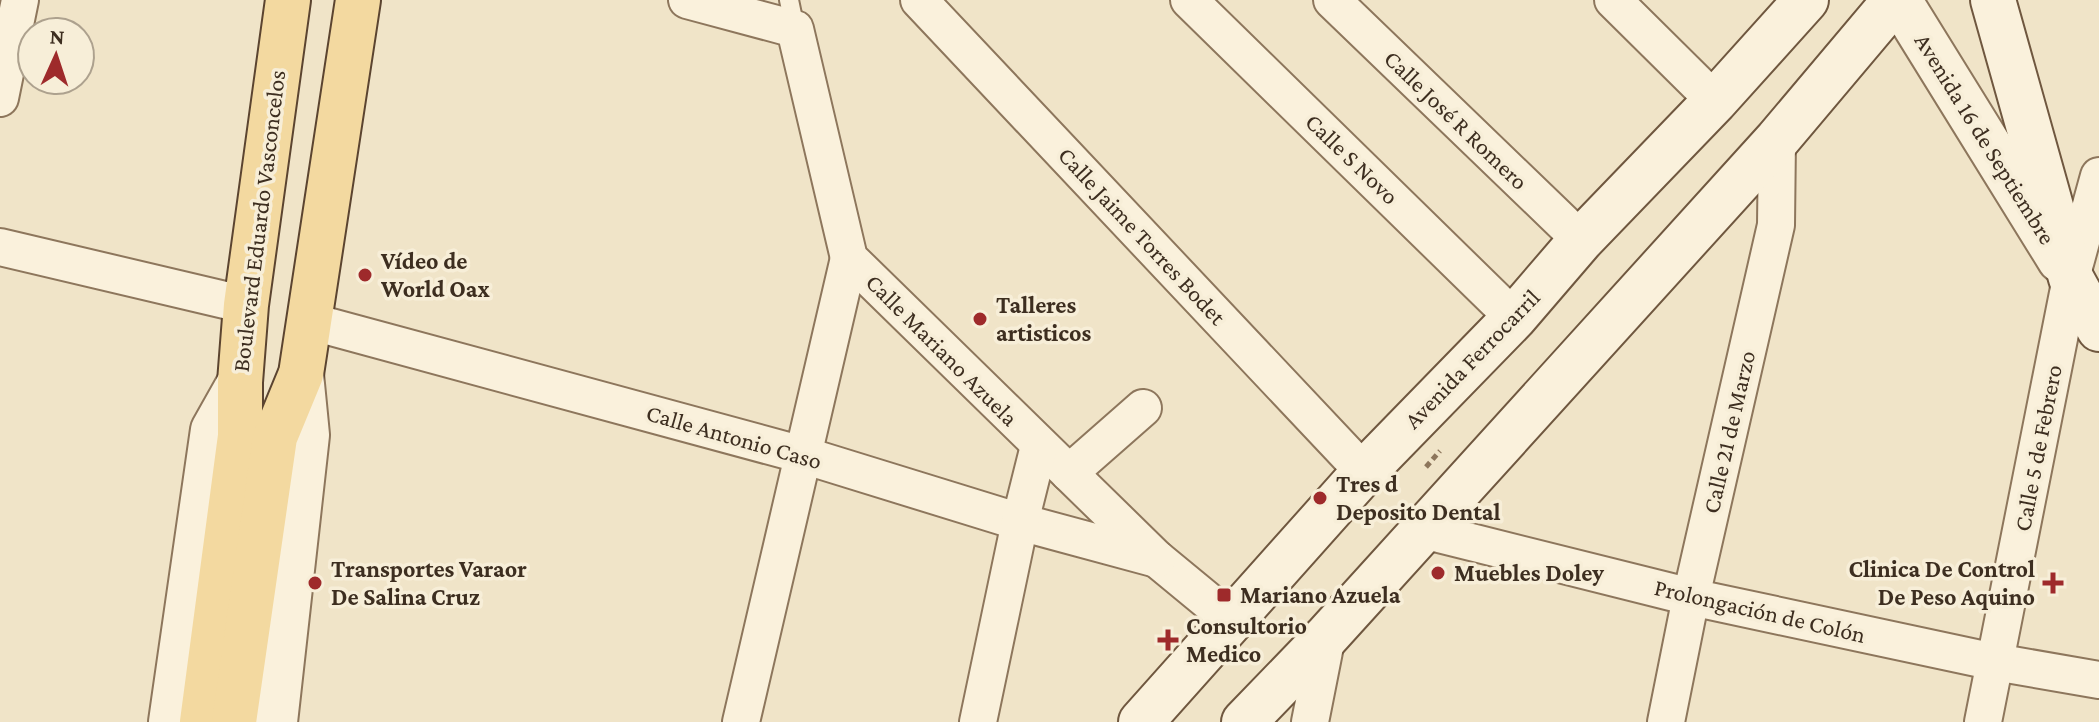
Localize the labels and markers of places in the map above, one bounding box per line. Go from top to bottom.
place label: Vídeo de World Oax [380,247,490,302]
marker: Vídeo de World Oax [356,266,374,284]
place label: Talleres artisticos [996,291,1091,346]
marker: Talleres artisticos [971,310,989,328]
place label: Tres d Deposito Dental [1336,470,1500,525]
marker: Tres d Deposito Dental [1311,489,1329,507]
place label: Transportes Varaor De Salina Cruz [331,555,527,610]
place label: Clinica De Control De Peso Aquino [1848,555,2035,610]
place label: Muebles Doley [1454,559,1604,586]
marker: Muebles Doley [1429,564,1447,582]
marker: Clinica De Control De Peso Aquino [2042,572,2064,594]
marker: Transportes Varaor De Salina Cruz [306,574,324,592]
place label: Mariano Azuela [1240,581,1401,608]
marker: Mariano Azuela [1215,586,1233,604]
place label: Consultorio Medico [1186,612,1307,667]
marker: Consultorio Medico [1157,629,1179,651]

